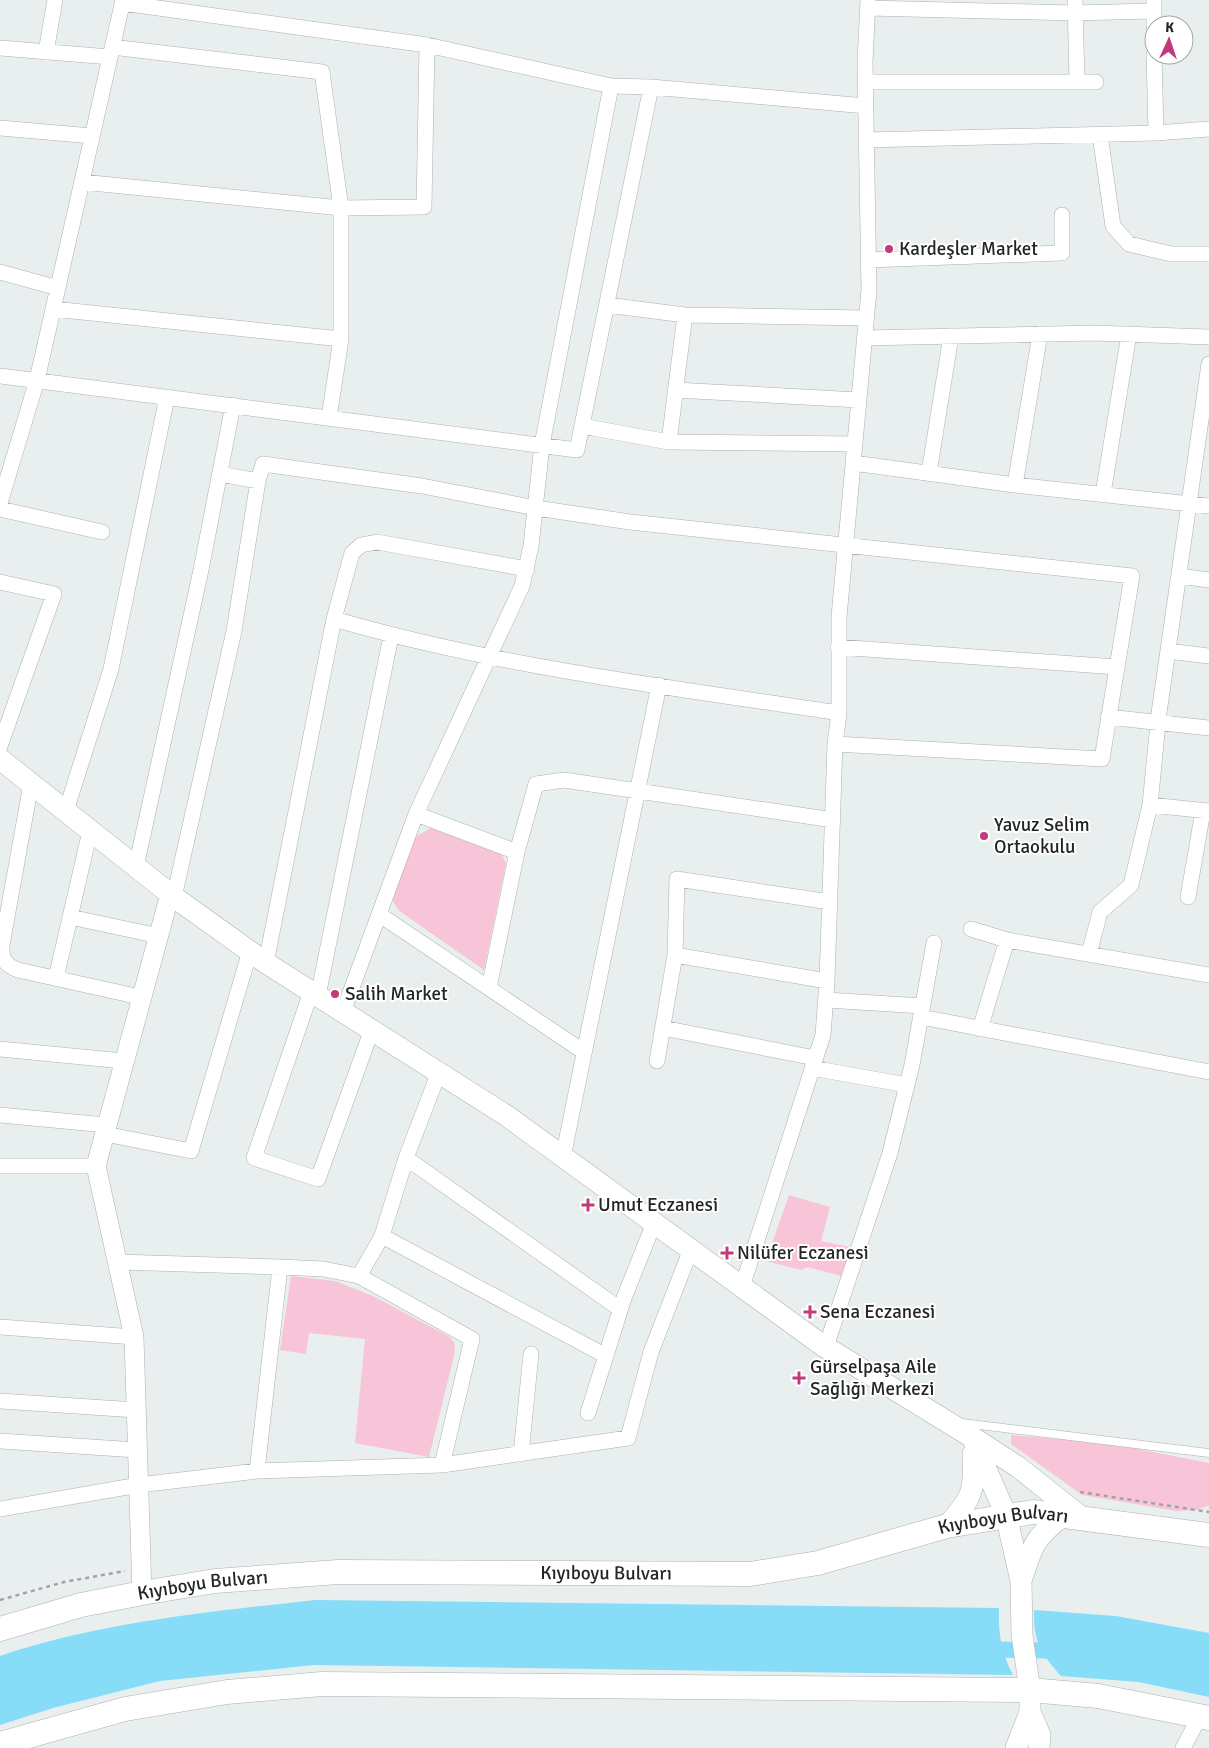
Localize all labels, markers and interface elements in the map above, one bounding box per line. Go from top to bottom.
north arrow [1144,15,1194,65]
text: K [1165,19,1175,36]
place label: Kardeşler Market [899,237,1038,261]
marker: Kardeşler Market [883,243,895,255]
place label: Yavuz Selim Ortaokulu [994,813,1090,859]
marker: Yavuz Selim Ortaokulu [978,830,990,842]
place label: Salih Market [345,982,448,1006]
marker: Salih Market [329,988,341,1000]
place label: Umut Eczanesi [598,1193,718,1217]
marker: Umut Eczanesi [582,1199,594,1211]
place label: Nilüfer Eczanesi [737,1241,869,1265]
marker: Nilüfer Eczanesi [721,1247,733,1259]
place label: Sena Eczanesi [820,1300,935,1324]
marker: Sena Eczanesi [804,1306,816,1318]
place label: Gürselpaşa Aile Sağlığı Merkezi [810,1355,937,1401]
marker: Gürselpaşa Aile Sağlığı Merkezi [792,1371,806,1385]
street label: Kıyıboyu Bulvarı [935,1500,1070,1540]
street label: Kıyıboyu Bulvarı [540,1561,672,1586]
street label: Kıyıboyu Bulvarı [136,1565,269,1606]

